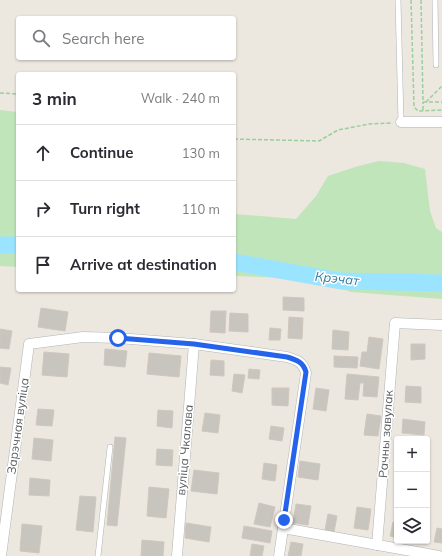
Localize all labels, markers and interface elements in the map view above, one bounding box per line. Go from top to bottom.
search box [16,16,236,60]
icon: search [30,27,52,49]
text: Search here [62,29,144,48]
text: 3 min [32,88,77,109]
text: Walk · 240 m [141,90,220,106]
icon: ahead [32,142,54,164]
text: Continue [70,143,133,162]
text: 130 m [182,145,220,161]
icon: right [32,198,54,220]
text: Turn right [70,199,140,218]
text: 110 m [182,201,220,217]
icon: arrive [32,254,54,276]
text: Arrive at destination [70,255,217,274]
water label: Крэчат [314,268,361,288]
route start [109,329,127,347]
street label: Зарэчная вуліца [3,377,32,475]
street label: Рачны завулак [375,389,396,478]
street label: вуліца Чкалава [173,404,196,496]
map controls [394,436,430,544]
button: + [394,436,430,472]
button: − [394,472,430,508]
button: layers [394,508,430,544]
route end [275,511,293,529]

